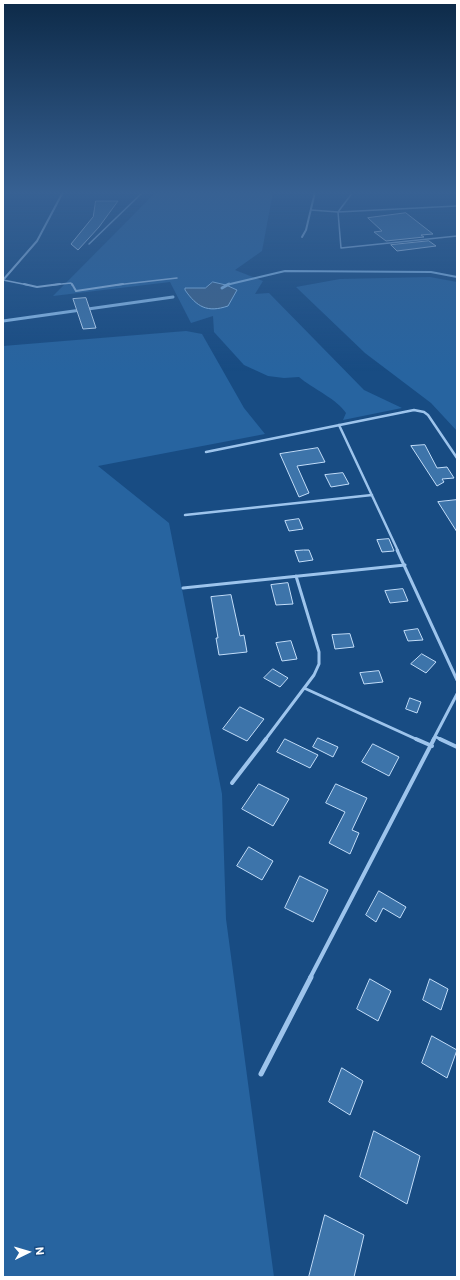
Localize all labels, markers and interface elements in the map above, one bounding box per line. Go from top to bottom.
north arrow [8,1232,48,1272]
text: N [34,1246,47,1256]

